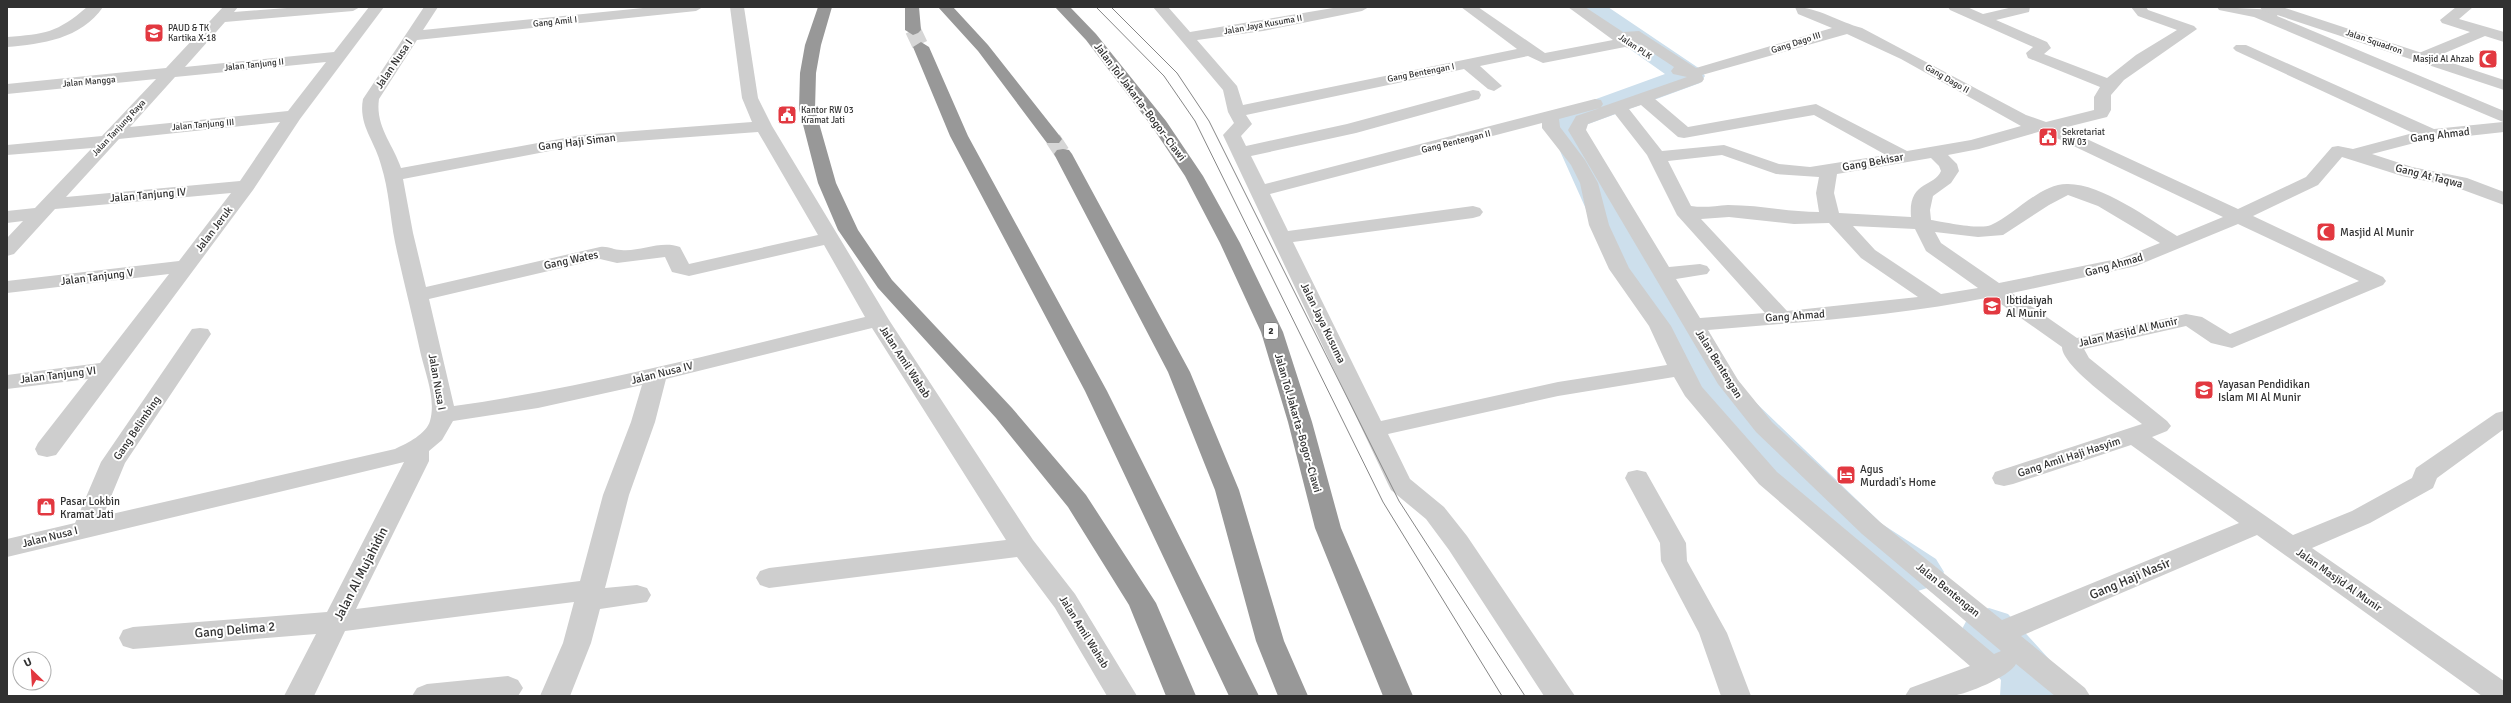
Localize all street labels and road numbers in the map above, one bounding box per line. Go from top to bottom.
street label: Jalan Jaya Kusuma II [1223,13,1303,37]
street label: Gang Amil I [532,14,578,30]
street label: Jalan Squadron [2344,27,2404,57]
street label: Gang Dago III [1770,30,1822,56]
street label: Jalan PLK [1616,32,1654,62]
street label: Jalan Nusa I [373,37,415,91]
street label: Jalan Tol Jakarta–Bogor–Ciawi [1091,41,1189,163]
street label: Jalan Tanjung II [224,56,284,74]
street label: Gang Bentengan I [1386,61,1456,85]
street label: Gang Dago II [1923,62,1971,96]
street label: Jalan Mangga [62,74,116,90]
street label: Jalan Tanjung Raya [90,97,148,159]
street label: Jalan Tanjung III [171,117,235,133]
street label: Gang Ahmad [2410,125,2471,145]
street label: Gang Bentengan II [1420,128,1492,156]
street label: Gang Haji Siman [538,131,616,153]
street label: Gang Bekisar [1841,150,1905,174]
street label: Gang At Taqwa [2394,161,2464,191]
street label: Jalan Tanjung IV [109,185,187,205]
street label: Jalan Jeruk [193,203,236,254]
street label: Gang Wates [543,248,600,272]
street label: Gang Ahmad [2083,250,2145,279]
street label: Jalan Tanjung V [60,266,135,288]
street label: Jalan Jaya Kusuma [1298,281,1348,366]
street label: Gang Ahmad [1765,307,1825,325]
street label: Jalan Masjid Al Munir [2077,314,2179,350]
street label: Jalan Amil Wahab [877,323,933,401]
road number: 2 [1264,323,1278,339]
street label: Jalan Bentengan [1693,327,1745,401]
street label: Jalan Tol Jakarta–Bogor–Ciawi [1272,352,1324,494]
street label: Jalan Nusa I [426,353,448,411]
street label: Jalan Nusa IV [630,359,695,387]
street label: Jalan Tanjung VI [19,364,97,386]
street label: Gang Belimbing [111,393,163,463]
street label: Gang Amil Haji Hasyim [2016,434,2122,480]
street label: Jalan Nusa I [21,524,79,550]
street label: Jalan Al Mujahidin [331,525,391,623]
street label: Jalan Masjid Al Munir [2294,546,2384,614]
street label: Gang Haji Nasir [2087,555,2173,603]
street label: Jalan Bentengan [1913,560,1983,620]
street label: Jalan Amil Wahab [1056,593,1112,671]
street label: Gang Delima 2 [194,619,276,641]

